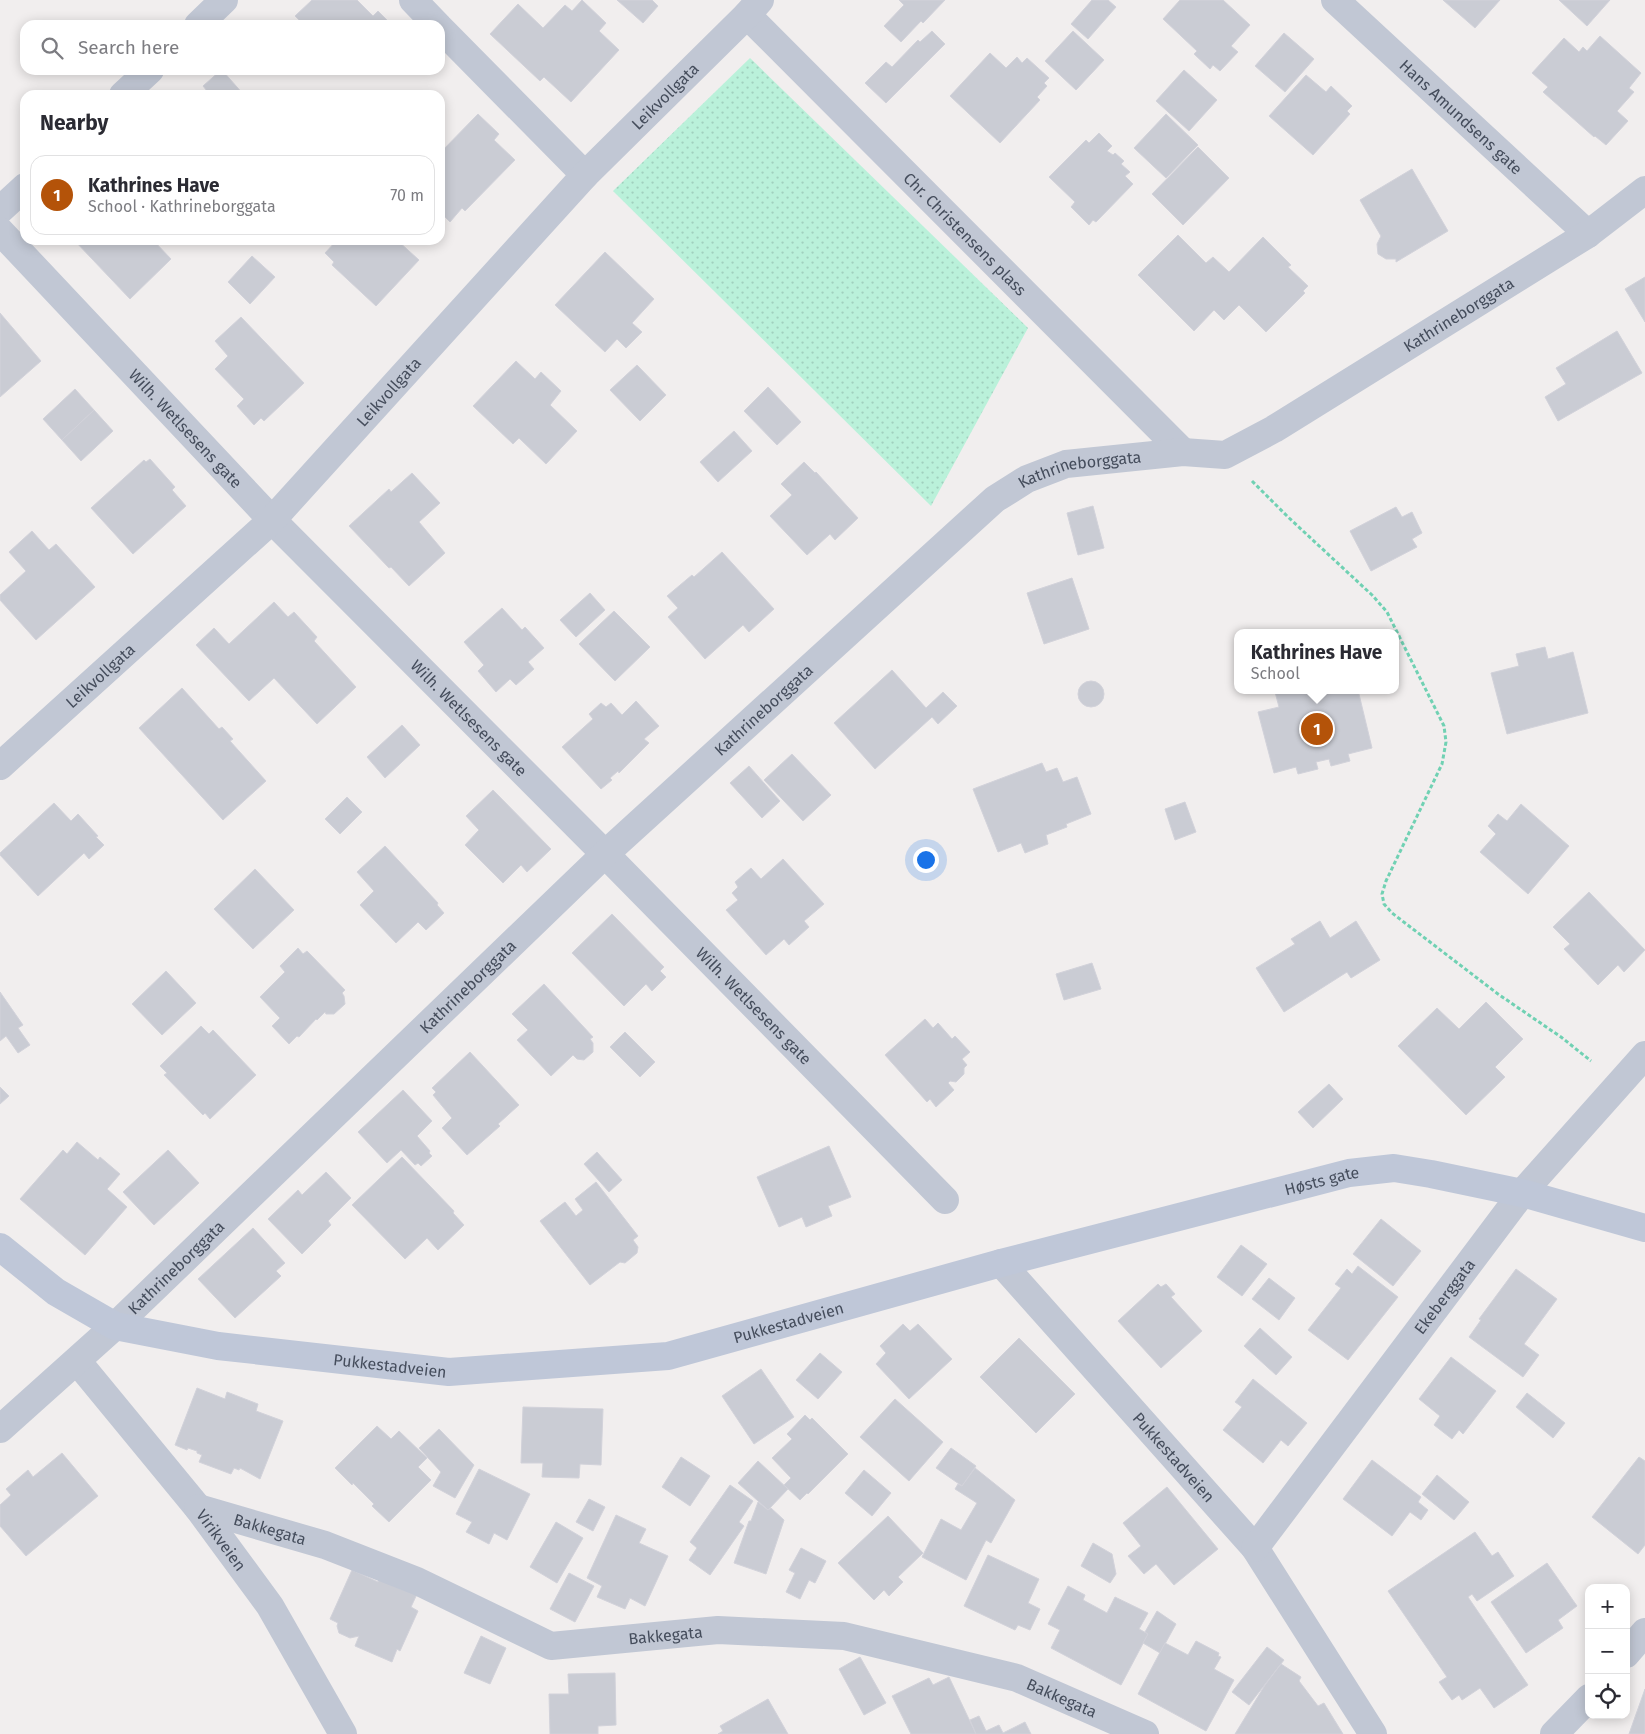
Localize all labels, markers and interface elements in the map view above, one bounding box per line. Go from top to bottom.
search box [20,20,445,75]
icon: search [38,34,66,62]
text: Search here [78,36,179,59]
street label: Hans Amundsens gate [1396,55,1527,178]
street label: Leikvollgata [627,59,703,133]
text: Nearby [40,110,108,136]
street label: Chr. Christensens plass [900,168,1031,299]
text: Kathrines Have [88,174,220,197]
text: 1 [53,186,61,205]
text: 70 m [390,186,424,205]
text: School · Kathrineborggata [88,197,276,216]
street label: Kathrineborggata [1400,273,1517,356]
street label: Leikvollgata [352,353,425,430]
street label: Wilh. Wetlsesens gate [125,365,246,492]
street label: Kathrineborggata [1014,447,1142,492]
popup [1234,629,1399,694]
street label: Leikvollgata [62,639,139,712]
text: Kathrines Have [1251,641,1382,664]
street label: Wilh. Wetlsesens gate [407,655,531,780]
street label: Kathrineborggata [710,660,817,759]
text: School [1251,664,1300,683]
pin: 1 [1301,710,1333,748]
your location [913,847,939,873]
street label: Kathrineborggata [416,936,520,1037]
street label: Wilh. Wetlsesens gate [692,943,816,1068]
street label: Høsts gate [1282,1162,1360,1199]
street label: Kathrineborggata [124,1217,228,1318]
street label: Ekeberggata [1410,1255,1479,1338]
street label: Pukkestadveien [731,1298,846,1347]
street label: Pukkestadveien [332,1350,448,1381]
street label: Pukkestadveien [1129,1408,1219,1506]
street label: Virikveien [193,1505,250,1574]
street label: Bakkegata [232,1509,308,1549]
map controls [1585,1584,1630,1719]
button: + [1585,1584,1630,1629]
street label: Bakkegata [627,1622,704,1648]
button: − [1585,1629,1630,1674]
street label: Bakkegata [1024,1674,1100,1721]
button: locate [1585,1674,1630,1719]

